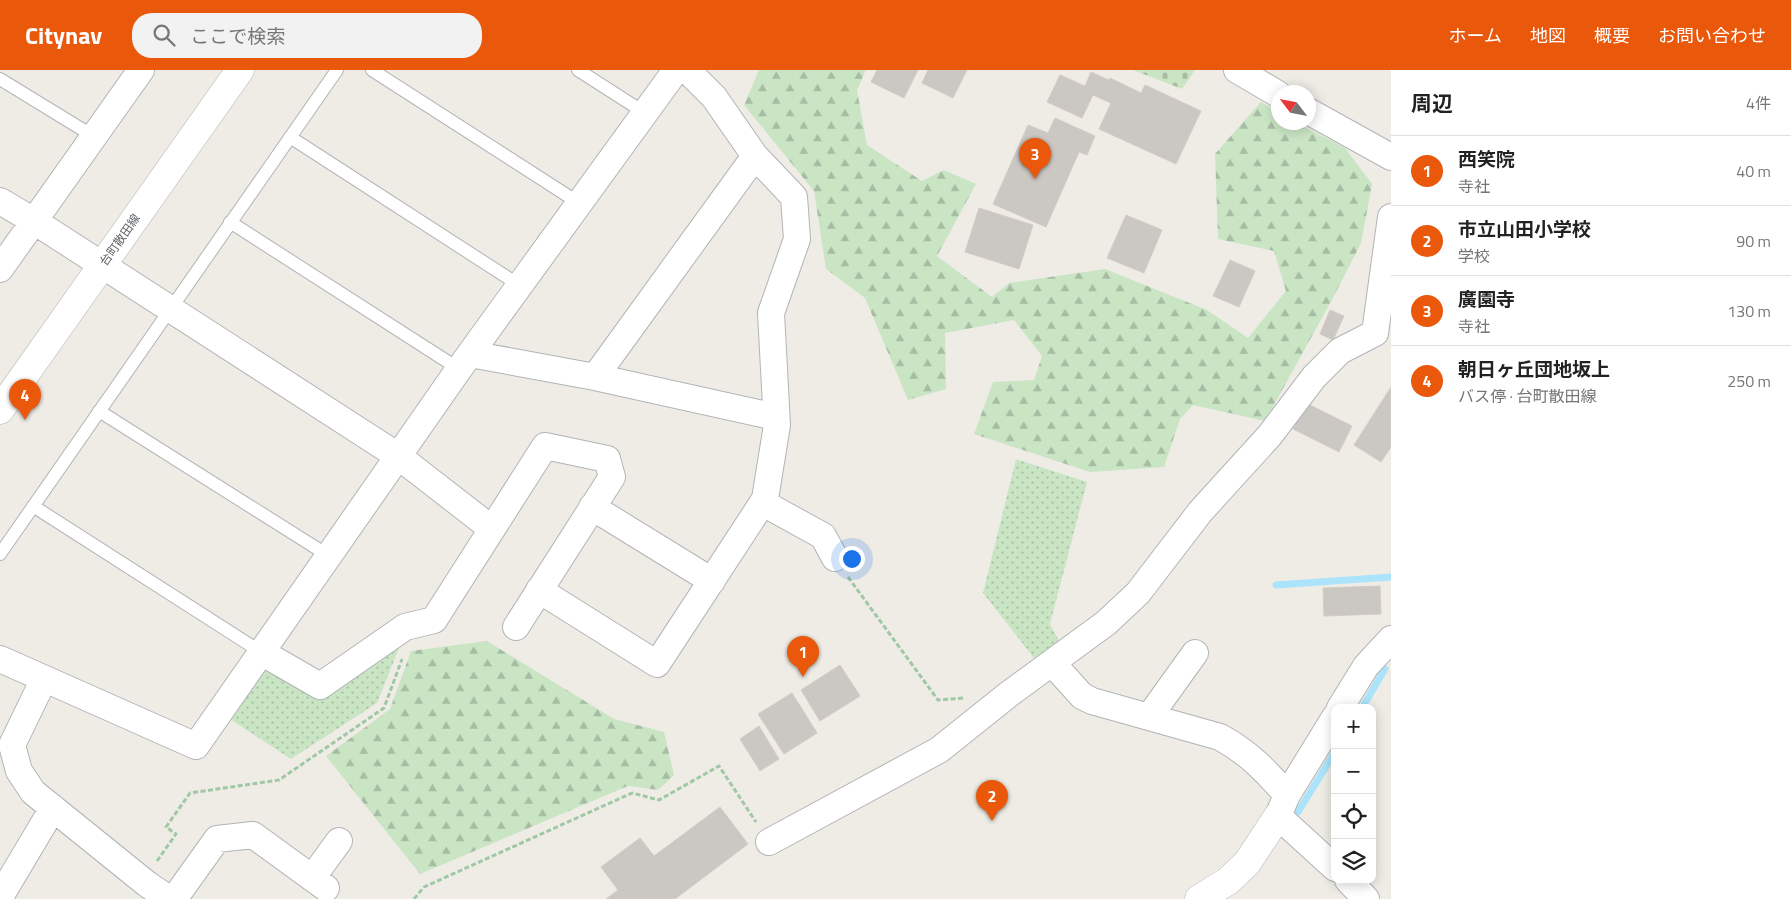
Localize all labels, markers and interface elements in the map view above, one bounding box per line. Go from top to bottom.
search box [132,13,482,58]
text: Citynav [25,17,102,53]
icon: search [150,21,178,49]
text: ここで検索 [190,21,285,50]
text: ホーム [1449,22,1502,49]
text: 地図 [1530,22,1566,49]
text: 概要 [1594,22,1630,49]
text: お問い合わせ [1658,22,1766,49]
north arrow [1271,85,1316,130]
text: 周辺 [1411,87,1453,119]
text: 4件 [1746,91,1771,115]
pin: 3 [1019,138,1051,179]
text: 西笑院 [1458,144,1515,173]
text: 1 [1423,159,1431,183]
text: 40 m [1736,159,1771,183]
text: 寺社 [1458,174,1490,198]
street label: 台町散田線 [95,210,145,270]
text: 市立山田小学校 [1458,214,1591,243]
text: 2 [1423,229,1431,253]
text: 90 m [1736,229,1771,253]
text: 学校 [1458,244,1490,268]
text: 廣園寺 [1458,284,1515,313]
text: 3 [1423,299,1431,323]
text: 130 m [1727,299,1771,323]
text: 寺社 [1458,314,1490,338]
text: 朝日ヶ丘団地坂上 [1458,354,1610,383]
text: 4 [1423,369,1431,393]
text: 250 m [1727,369,1771,393]
pin: 4 [9,379,41,420]
text: バス停 · 台町散田線 [1458,384,1597,408]
your location [839,546,865,572]
pin: 1 [787,636,819,677]
map controls [1331,704,1376,884]
button: + [1331,704,1376,749]
button: − [1331,749,1376,794]
pin: 2 [976,780,1008,821]
button: locate [1331,794,1376,839]
button: layers [1331,839,1376,884]

